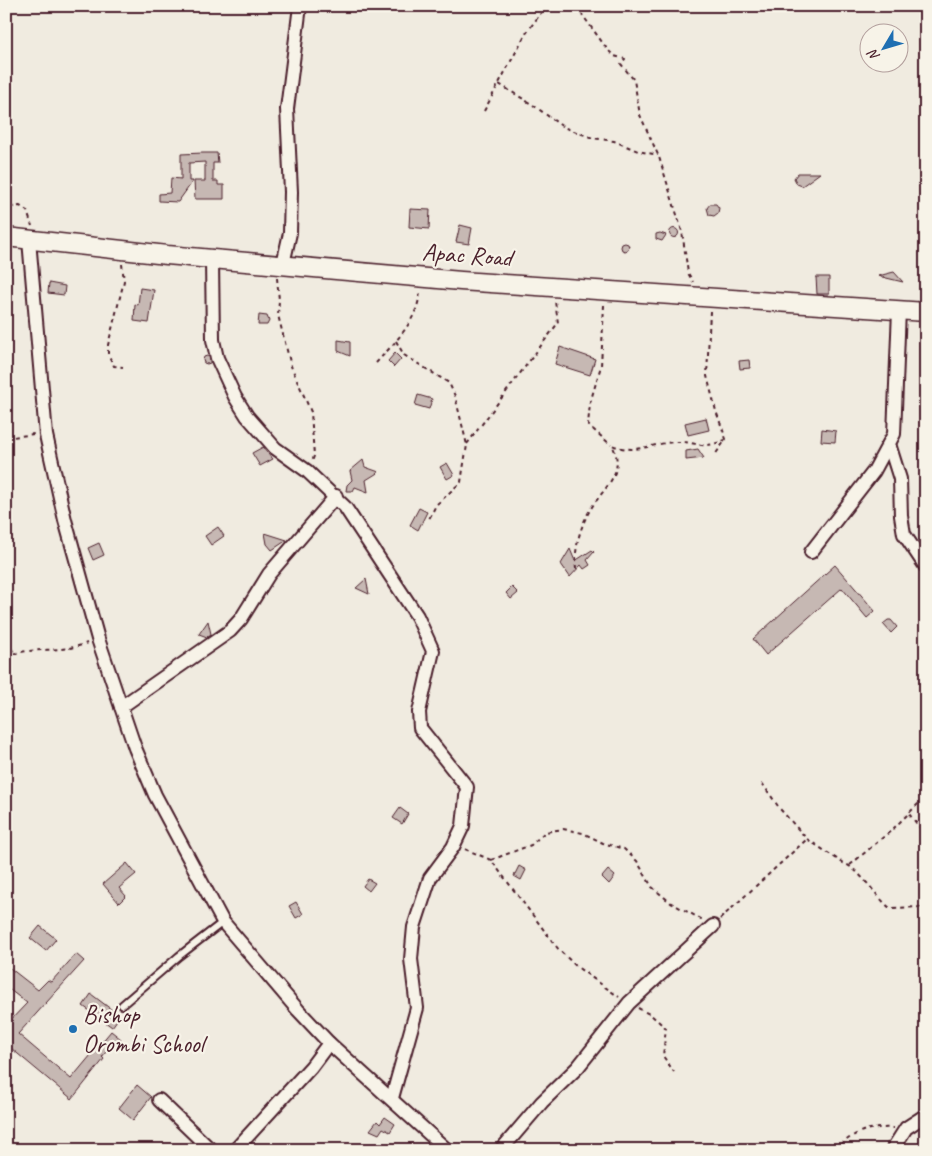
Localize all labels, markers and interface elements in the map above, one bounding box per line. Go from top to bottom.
north arrow [860,22,910,72]
text: N [863,45,884,64]
street label: Apac Road [421,236,516,274]
place label: Bishop Orombi School [83,999,209,1060]
marker: Bishop Orombi School [67,1023,79,1035]

